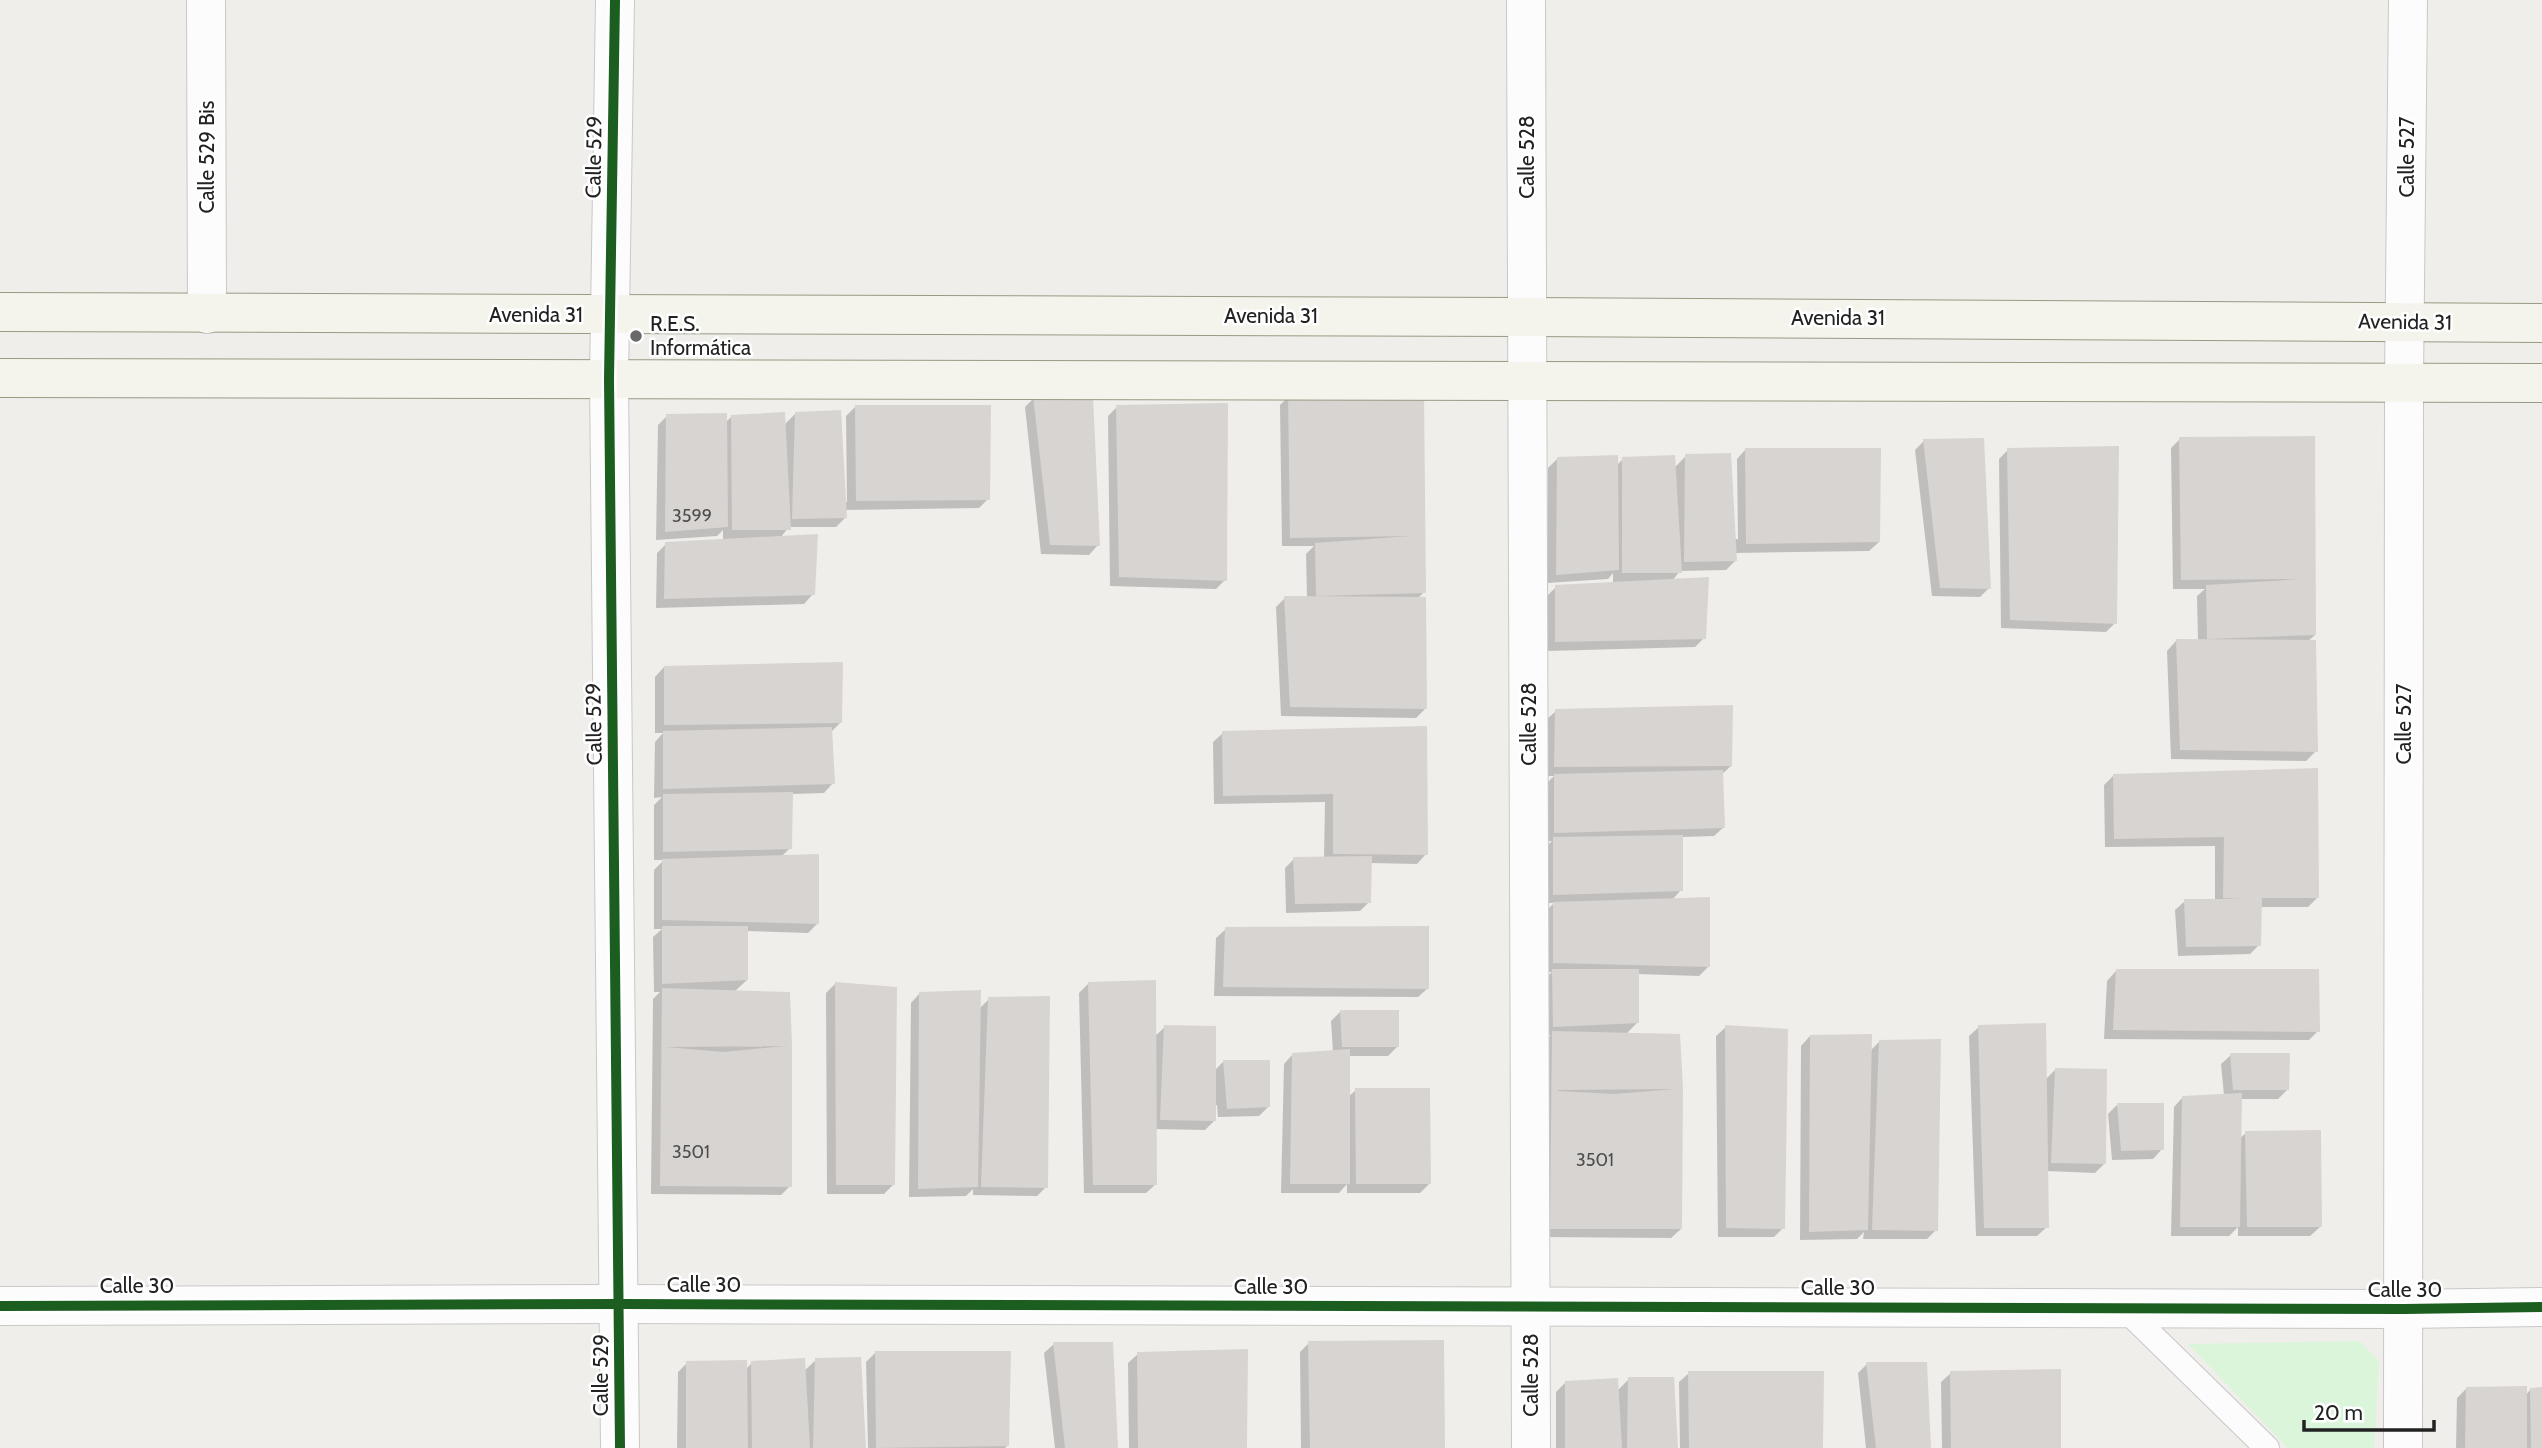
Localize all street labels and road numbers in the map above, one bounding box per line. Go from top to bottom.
street label: Calle 529 Bis [194,100,219,213]
street label: Calle 529 [580,115,607,199]
street label: Calle 528 [1514,115,1539,199]
street label: Calle 527 [2394,116,2419,198]
street label: Avenida 31 [489,302,583,327]
street label: Avenida 31 [1224,303,1318,328]
street label: Avenida 31 [1791,305,1885,330]
street label: Avenida 31 [2358,308,2452,335]
street label: Calle 529 [580,682,607,766]
street label: Calle 528 [1516,682,1541,766]
street label: Calle 527 [2391,683,2416,765]
street label: Calle 30 [667,1272,741,1297]
street label: Calle 30 [100,1273,174,1298]
street label: Calle 30 [1234,1274,1308,1299]
street label: Calle 30 [1801,1275,1875,1300]
street label: Calle 30 [2368,1277,2442,1302]
street label: Calle 528 [1518,1333,1543,1417]
street label: Calle 529 [588,1334,613,1416]

